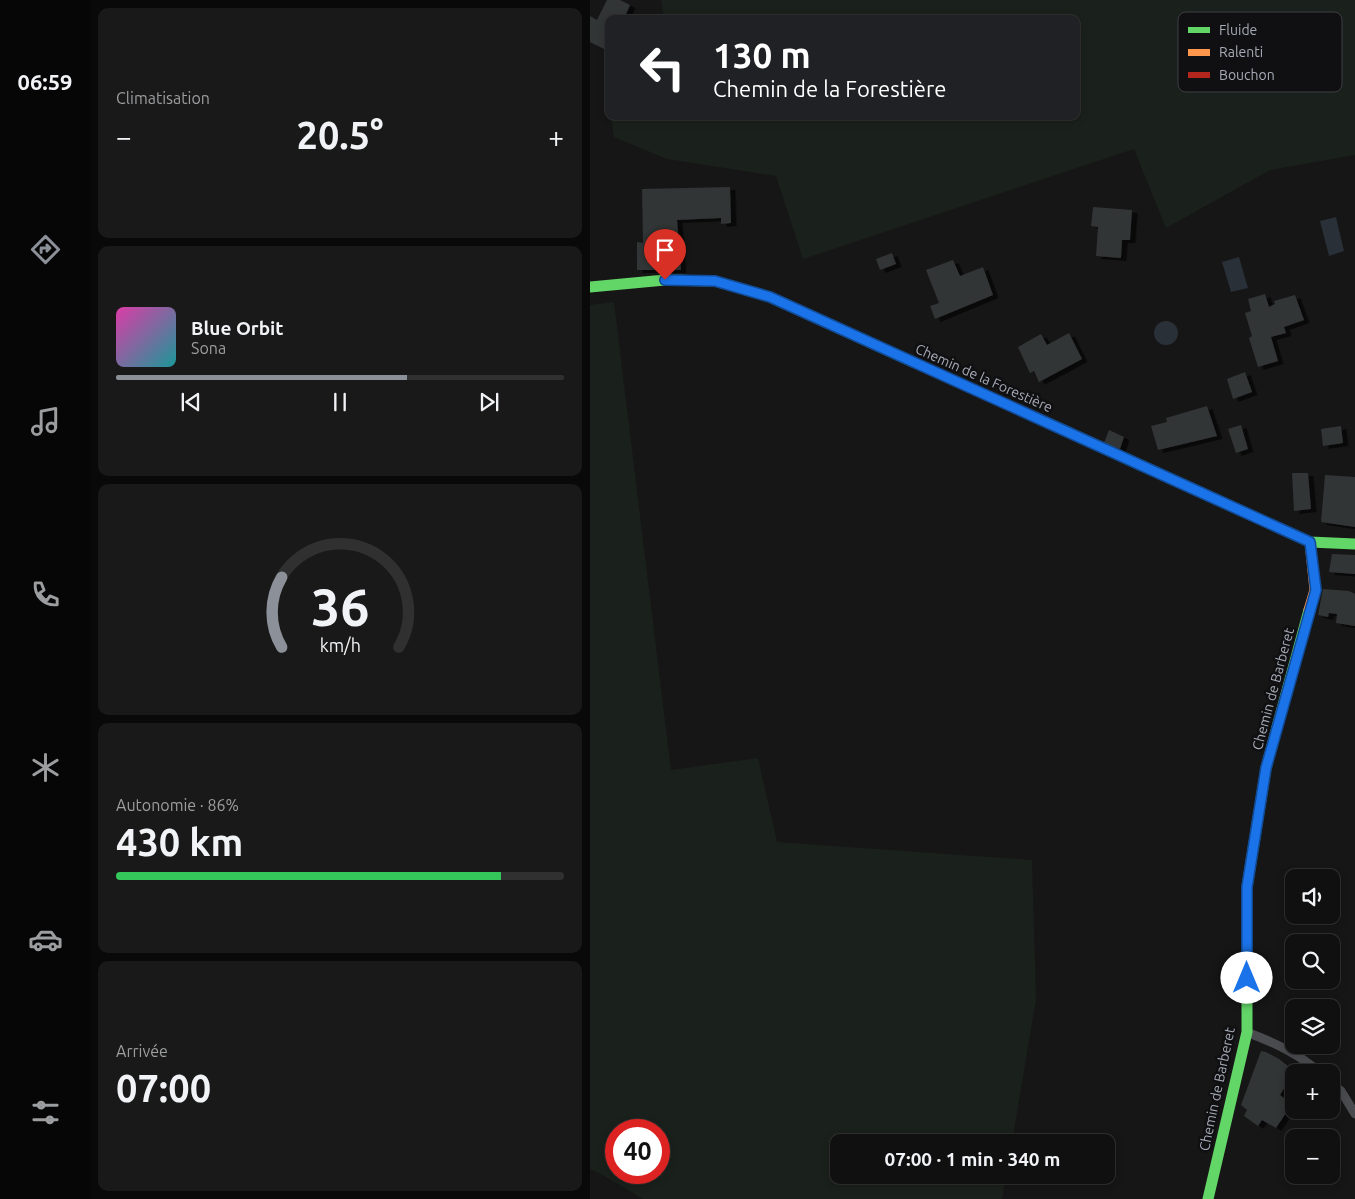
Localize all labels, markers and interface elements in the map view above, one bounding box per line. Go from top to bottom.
legend [1178,12,1342,92]
text: Fluide [1219,22,1257,38]
icon: left [630,35,695,100]
text: 130 m [713,35,811,75]
text: Ralenti [1219,44,1263,60]
text: Bouchon [1219,67,1275,83]
text: 06:59 [17,69,73,94]
text: Chemin de la Forestière [713,76,946,101]
text: Climatisation [116,89,210,107]
text: 20.5° [296,114,384,156]
text: − [116,121,132,152]
text: + [548,121,564,152]
pin [644,229,686,280]
icon: directions [28,232,63,267]
icon: arrive [651,236,679,264]
text: Blue Orbit [191,317,284,339]
text: Sona [191,339,226,357]
street label: Chemin de la Forestière [913,340,1055,416]
icon: previous [177,388,205,416]
icon: pause [326,388,354,416]
icon: next [475,388,503,416]
icon: music [28,404,63,439]
icon: phone [28,577,63,612]
text: 36 [311,578,369,636]
street label: Chemin de Barberet [1249,626,1297,752]
text: km/h [319,635,361,655]
icon: climate [28,750,63,785]
text: Autonomie · 86% [116,796,239,814]
text: 430 km [116,821,243,863]
map controls [1285,869,1340,1184]
button: sound [1285,869,1340,924]
icon: car [28,922,63,957]
button: search [1285,934,1340,989]
position arrow [1220,951,1272,1003]
button: layers [1285,999,1340,1054]
street label: Chemin de Barberet [1196,1025,1238,1152]
text: Arrivée [116,1042,168,1060]
button: + [1285,1064,1340,1119]
text: 07:00 [116,1067,211,1109]
icon: filters [28,1095,63,1130]
speed limit sign: 40 [605,1119,670,1184]
button: − [1285,1129,1340,1184]
text: 07:00 · 1 min · 340 m [885,1148,1060,1170]

